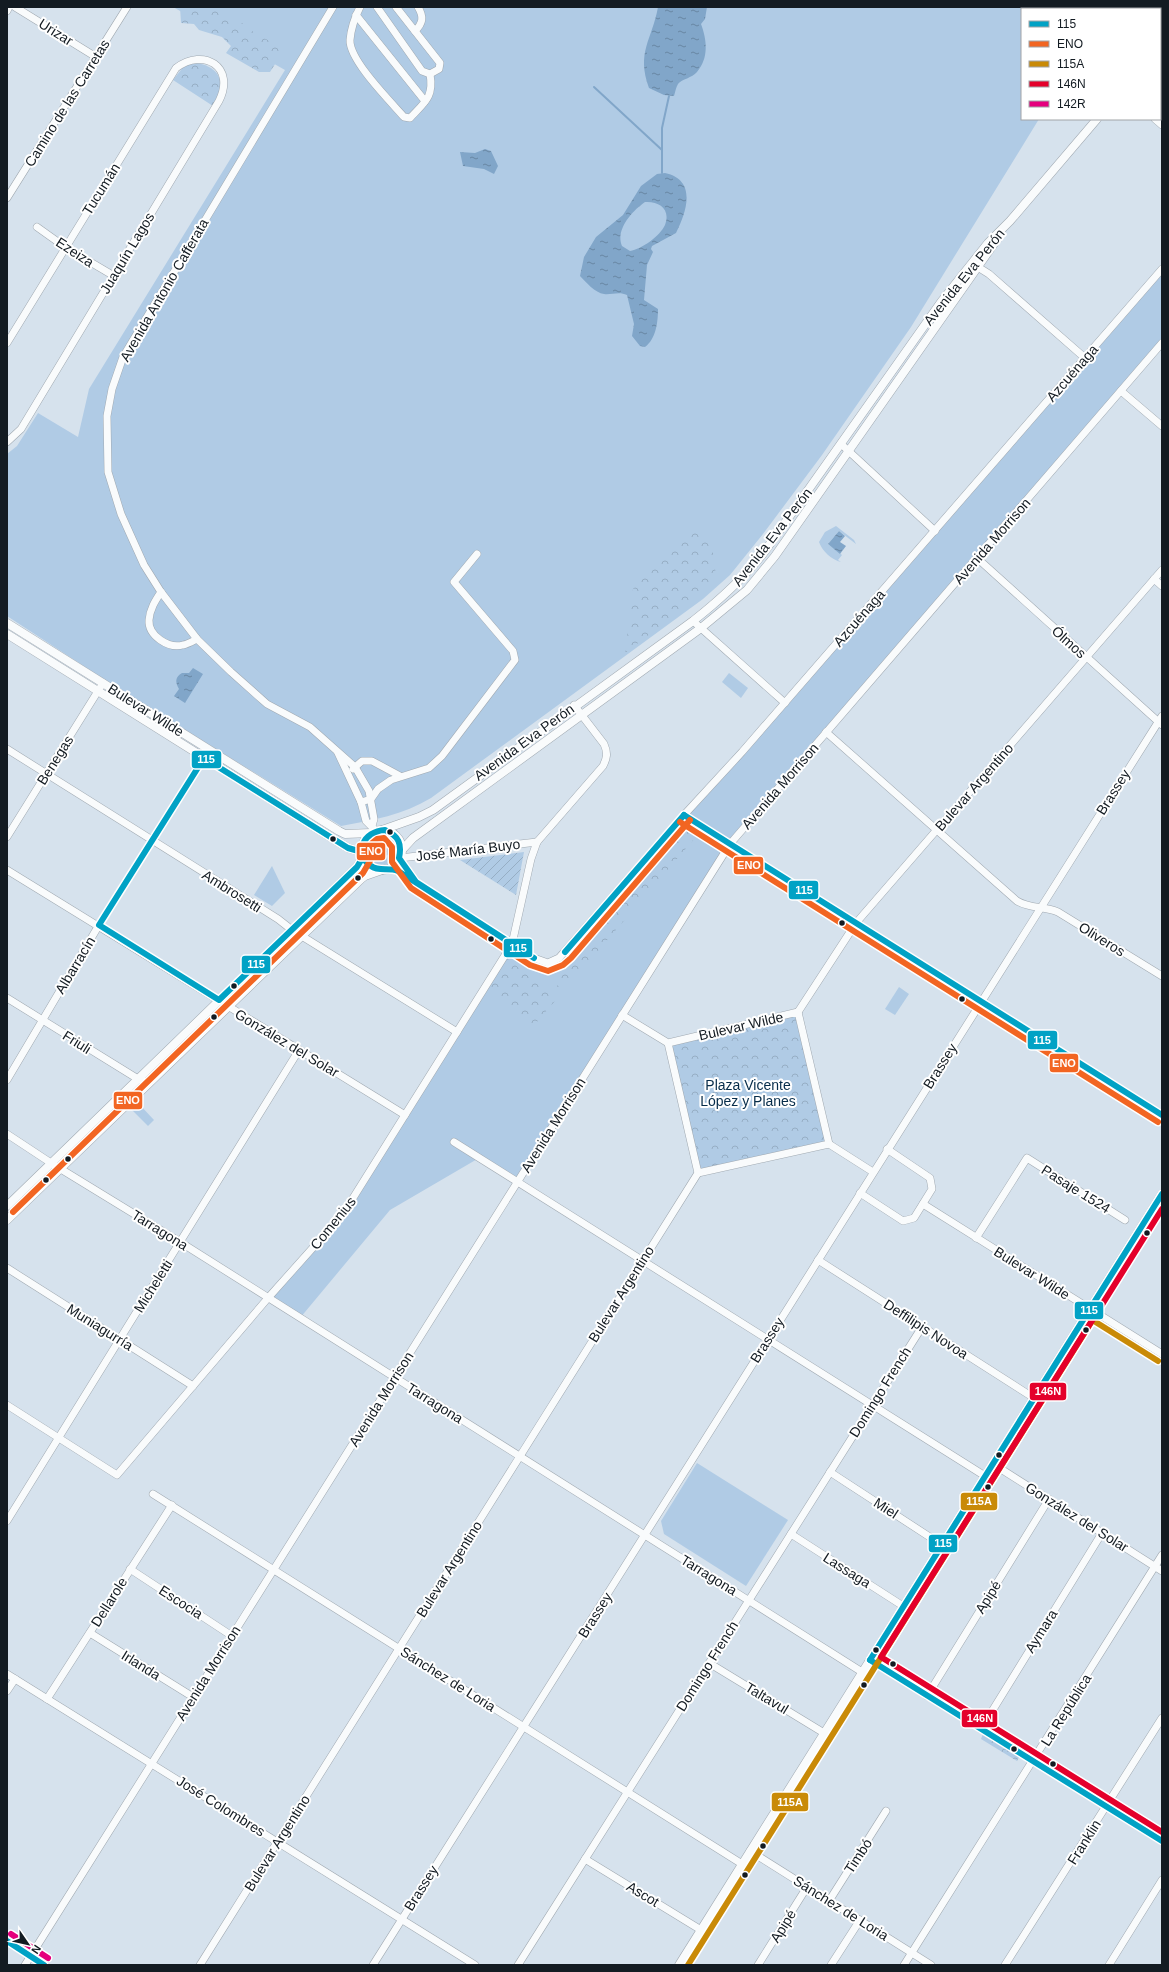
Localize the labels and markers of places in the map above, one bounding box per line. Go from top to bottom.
unlabelled marker [385,827,395,837]
unlabelled marker [328,834,338,844]
unlabelled marker [353,873,363,883]
unlabelled marker [837,918,847,928]
unlabelled marker [486,934,496,944]
unlabelled marker [229,981,239,991]
unlabelled marker [957,994,967,1004]
unlabelled marker [209,1012,219,1022]
unlabelled marker [63,1154,73,1164]
unlabelled marker [41,1175,51,1185]
unlabelled marker [1142,1228,1152,1238]
unlabelled marker [1081,1325,1091,1335]
unlabelled marker [994,1450,1004,1460]
unlabelled marker [983,1482,993,1492]
unlabelled marker [871,1645,881,1655]
unlabelled marker [888,1659,898,1669]
unlabelled marker [859,1680,869,1690]
unlabelled marker [1009,1744,1019,1754]
unlabelled marker [1048,1759,1058,1769]
unlabelled marker [758,1841,768,1851]
unlabelled marker [740,1870,750,1880]

